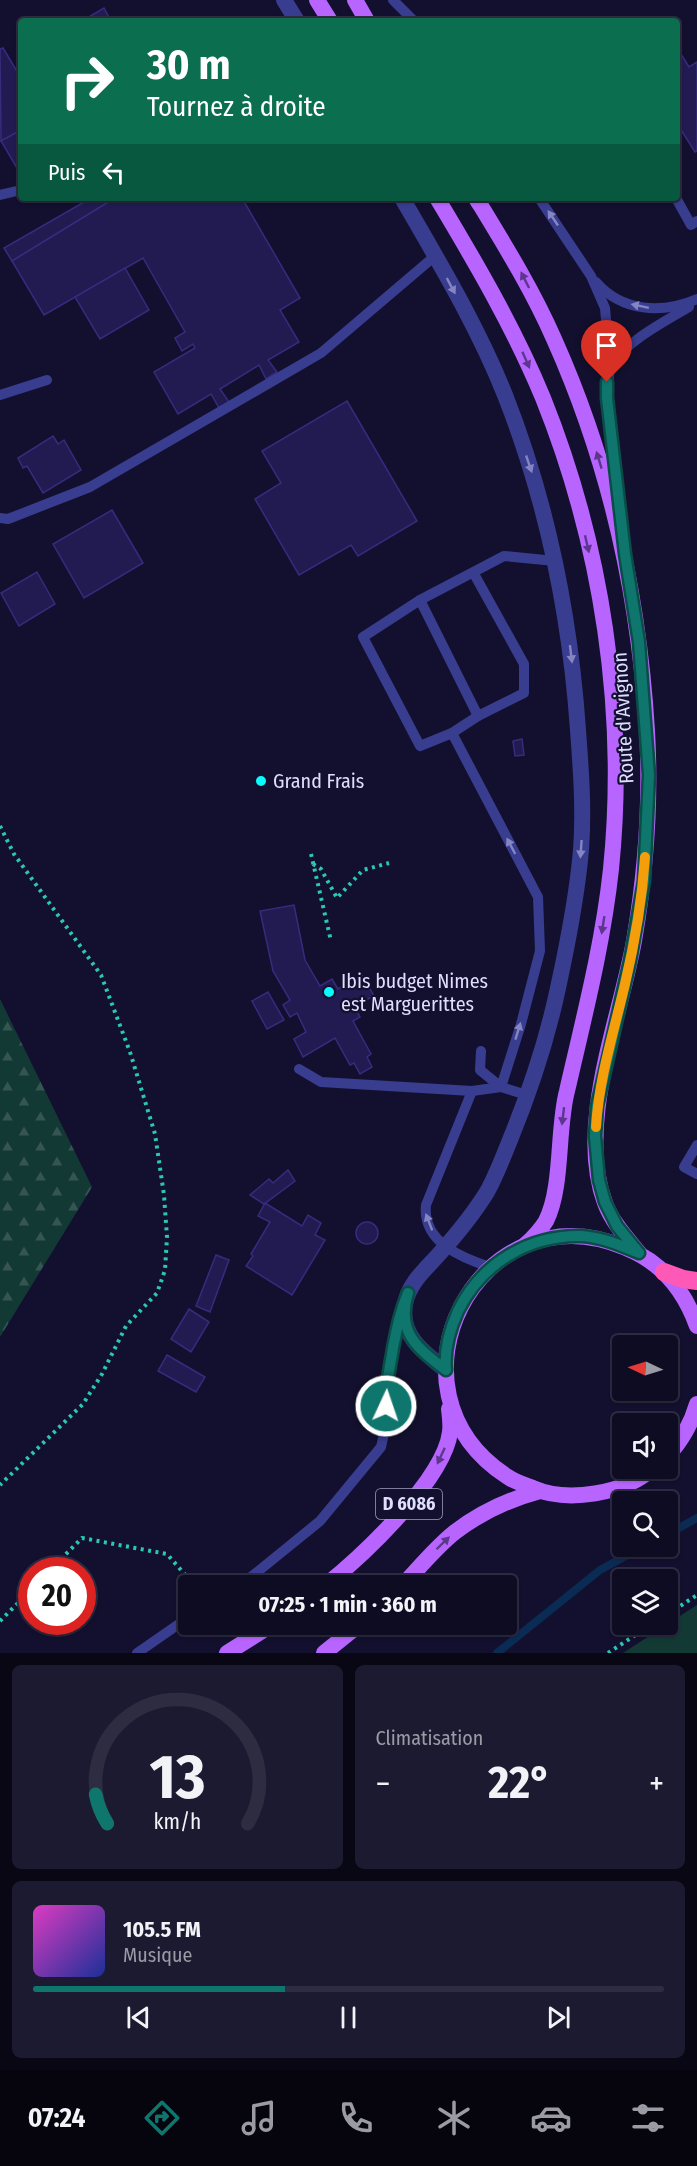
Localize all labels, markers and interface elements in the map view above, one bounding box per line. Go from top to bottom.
text: 30 m [147,40,231,90]
icon: right [48,42,126,120]
text: Tournez à droite [147,91,326,123]
icon: left [97,156,130,189]
text: Puis [48,159,85,186]
one-way arrow [547,210,558,226]
one-way arrow [520,271,530,288]
one-way arrow [446,278,456,295]
one-way arrow [631,301,650,310]
pin [581,320,632,382]
icon: arrive [590,329,623,362]
one-way arrow [521,351,531,369]
one-way arrow [593,451,603,469]
one-way arrow [525,455,535,473]
one-way arrow [583,535,593,553]
one-way arrow [566,645,575,664]
street label: Route d'Avignon [608,651,638,785]
place label: Grand Frais [273,769,364,793]
marker: Grand Frais [254,774,268,788]
one-way arrow [506,837,516,854]
one-way arrow [576,839,585,858]
one-way arrow [598,916,607,935]
place label: Ibis budget Nimes est Marguerittes [341,969,488,1016]
marker: Ibis budget Nimes est Marguerittes [322,985,336,999]
one-way arrow [514,1022,523,1040]
one-way arrow [558,1107,568,1126]
one-way arrow [424,1213,434,1231]
north arrow [612,1335,678,1401]
map controls [612,1335,678,1635]
position arrow [354,1374,418,1438]
button: sound [612,1413,678,1479]
one-way arrow [436,1447,445,1464]
road number: D 6086 [376,1489,442,1519]
button: search [612,1491,678,1557]
one-way arrow [435,1537,449,1551]
speed limit sign: 20 [18,1557,96,1635]
button: layers [612,1569,678,1635]
text: 07:25 · 1 min · 360 m [258,1591,437,1618]
text: Climatisation [376,1726,483,1750]
text: 13 [149,1740,205,1815]
text: 22° [488,1756,551,1810]
text: − [376,1764,390,1804]
text: + [649,1764,664,1804]
text: km/h [153,1809,201,1835]
text: 105.5 FM [123,1916,201,1943]
text: Musique [123,1943,192,1967]
icon: previous [122,2001,155,2034]
icon: pause [332,2001,365,2034]
icon: next [542,2001,575,2034]
icon: directions [141,2097,183,2139]
icon: music [238,2097,280,2139]
icon: phone [335,2097,377,2139]
icon: climate [433,2097,475,2139]
icon: car [530,2097,572,2139]
icon: filters [627,2097,669,2139]
text: 07:24 [28,2102,85,2134]

